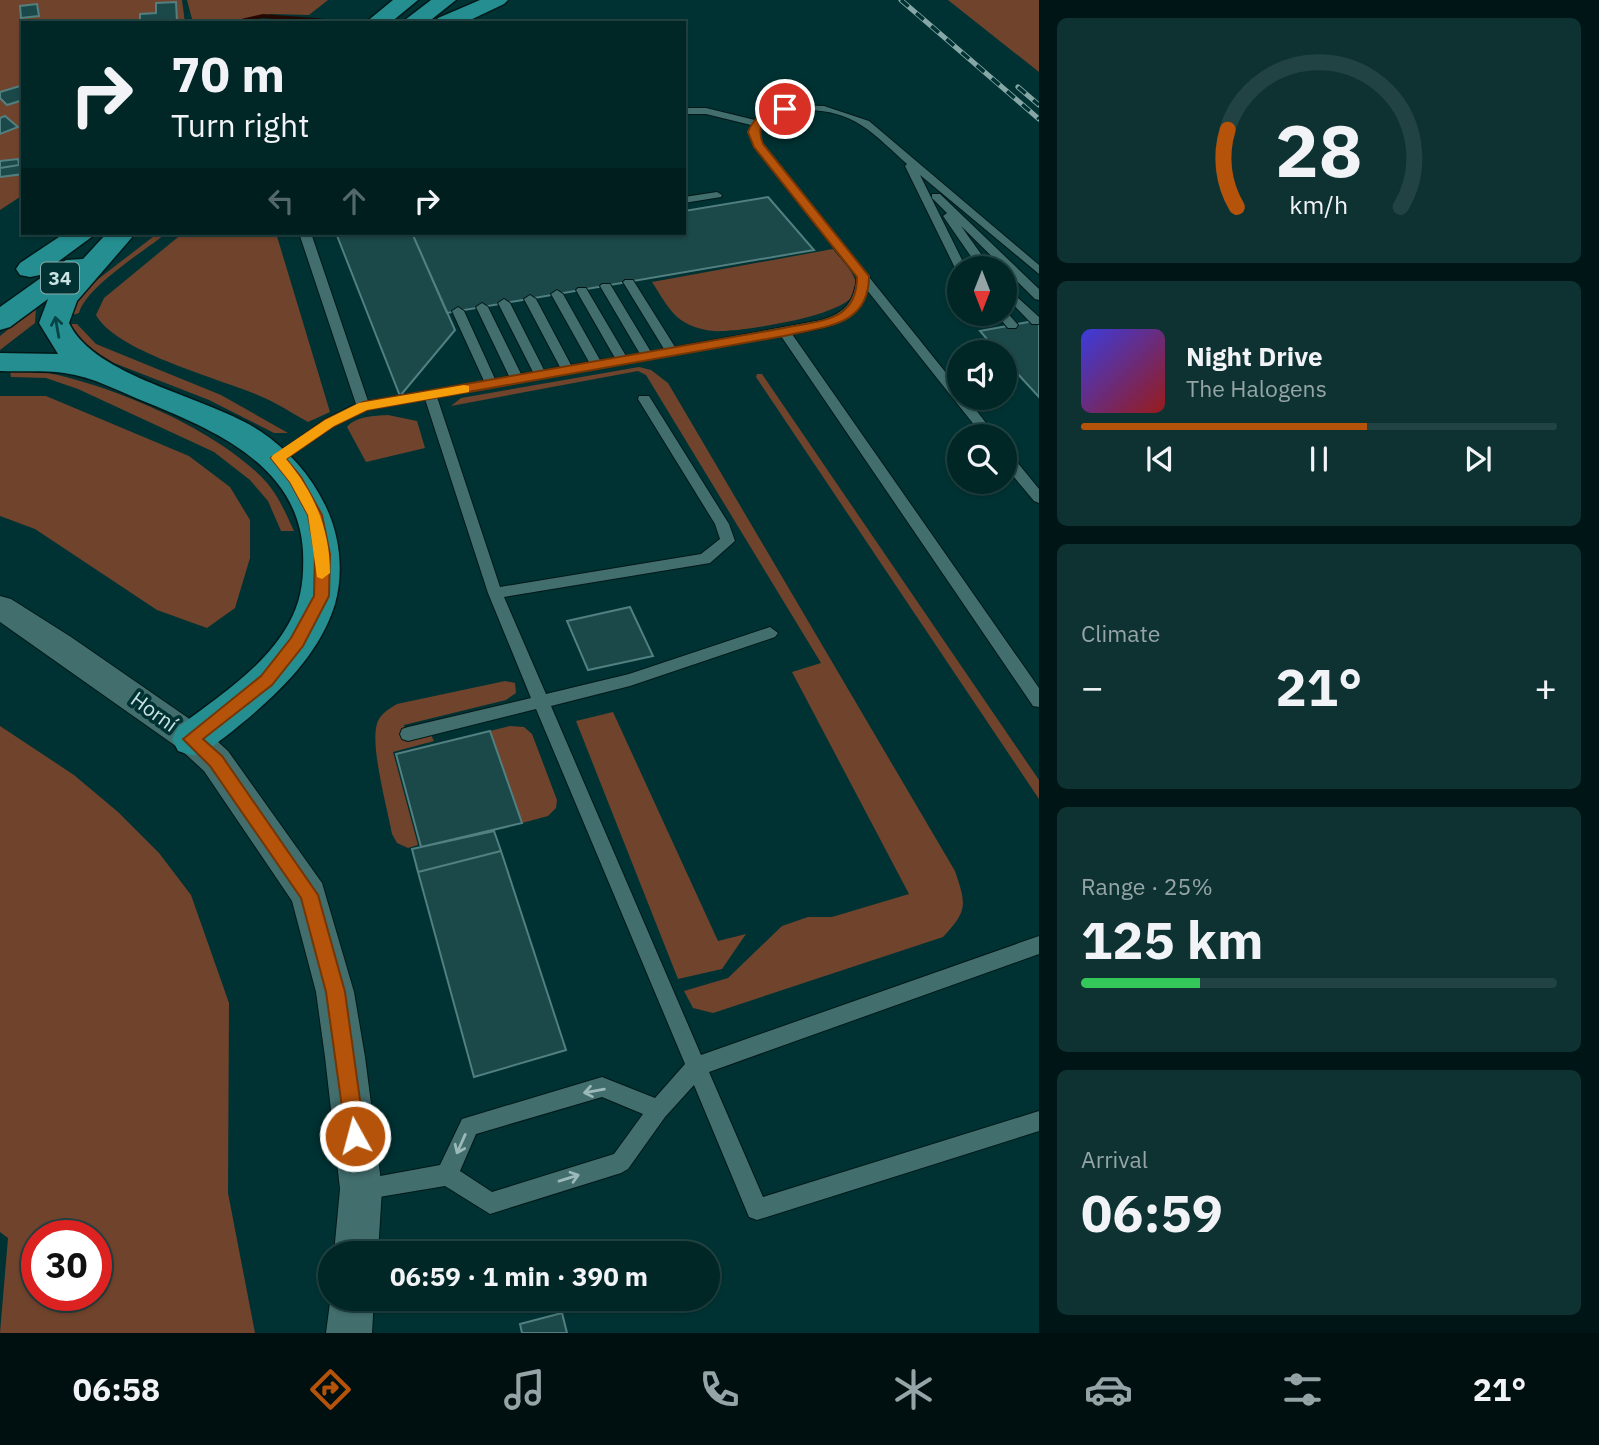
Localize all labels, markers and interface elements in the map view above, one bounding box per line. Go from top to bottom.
text: 70 m [171,42,285,105]
icon: right [56,49,147,140]
pin [755,79,815,139]
icon: arrive [766,90,804,128]
text: 28 [1275,102,1363,197]
text: Turn right [171,104,309,146]
icon: left [262,182,300,220]
icon: ahead [335,182,373,220]
icon: right [408,182,446,220]
text: km/h [1290,187,1348,220]
north arrow [947,256,1017,326]
map controls [947,256,1017,494]
road number: 34 [41,262,79,294]
one-way arrow [50,316,63,338]
text: Night Drive [1186,339,1323,373]
button: sound [947,340,1017,410]
text: The Halogens [1186,373,1327,403]
button: search [947,424,1017,494]
icon: previous [1141,440,1179,478]
icon: pause [1300,440,1338,478]
icon: next [1459,440,1497,478]
text: Climate [1081,618,1160,648]
text: 21° [1276,653,1362,720]
text: − [1081,662,1104,711]
text: + [1534,662,1557,711]
street label: Horní [126,685,184,738]
text: Range · 25% [1081,871,1213,901]
text: 125 km [1081,906,1263,973]
one-way arrow [583,1085,606,1098]
position arrow [318,1099,392,1173]
one-way arrow [454,1133,467,1154]
text: Arrival [1081,1144,1148,1174]
one-way arrow [558,1170,580,1183]
text: 06:59 [1081,1179,1223,1246]
speed limit sign: 30 [21,1220,112,1311]
text: 06:59 · 1 min · 390 m [390,1259,648,1293]
icon: directions [306,1365,355,1414]
icon: music [500,1365,549,1414]
icon: phone [695,1365,744,1414]
icon: climate [889,1365,938,1414]
icon: car [1084,1365,1133,1414]
icon: filters [1278,1365,1327,1414]
text: 06:58 [73,1368,160,1410]
text: 21° [1473,1368,1526,1410]

